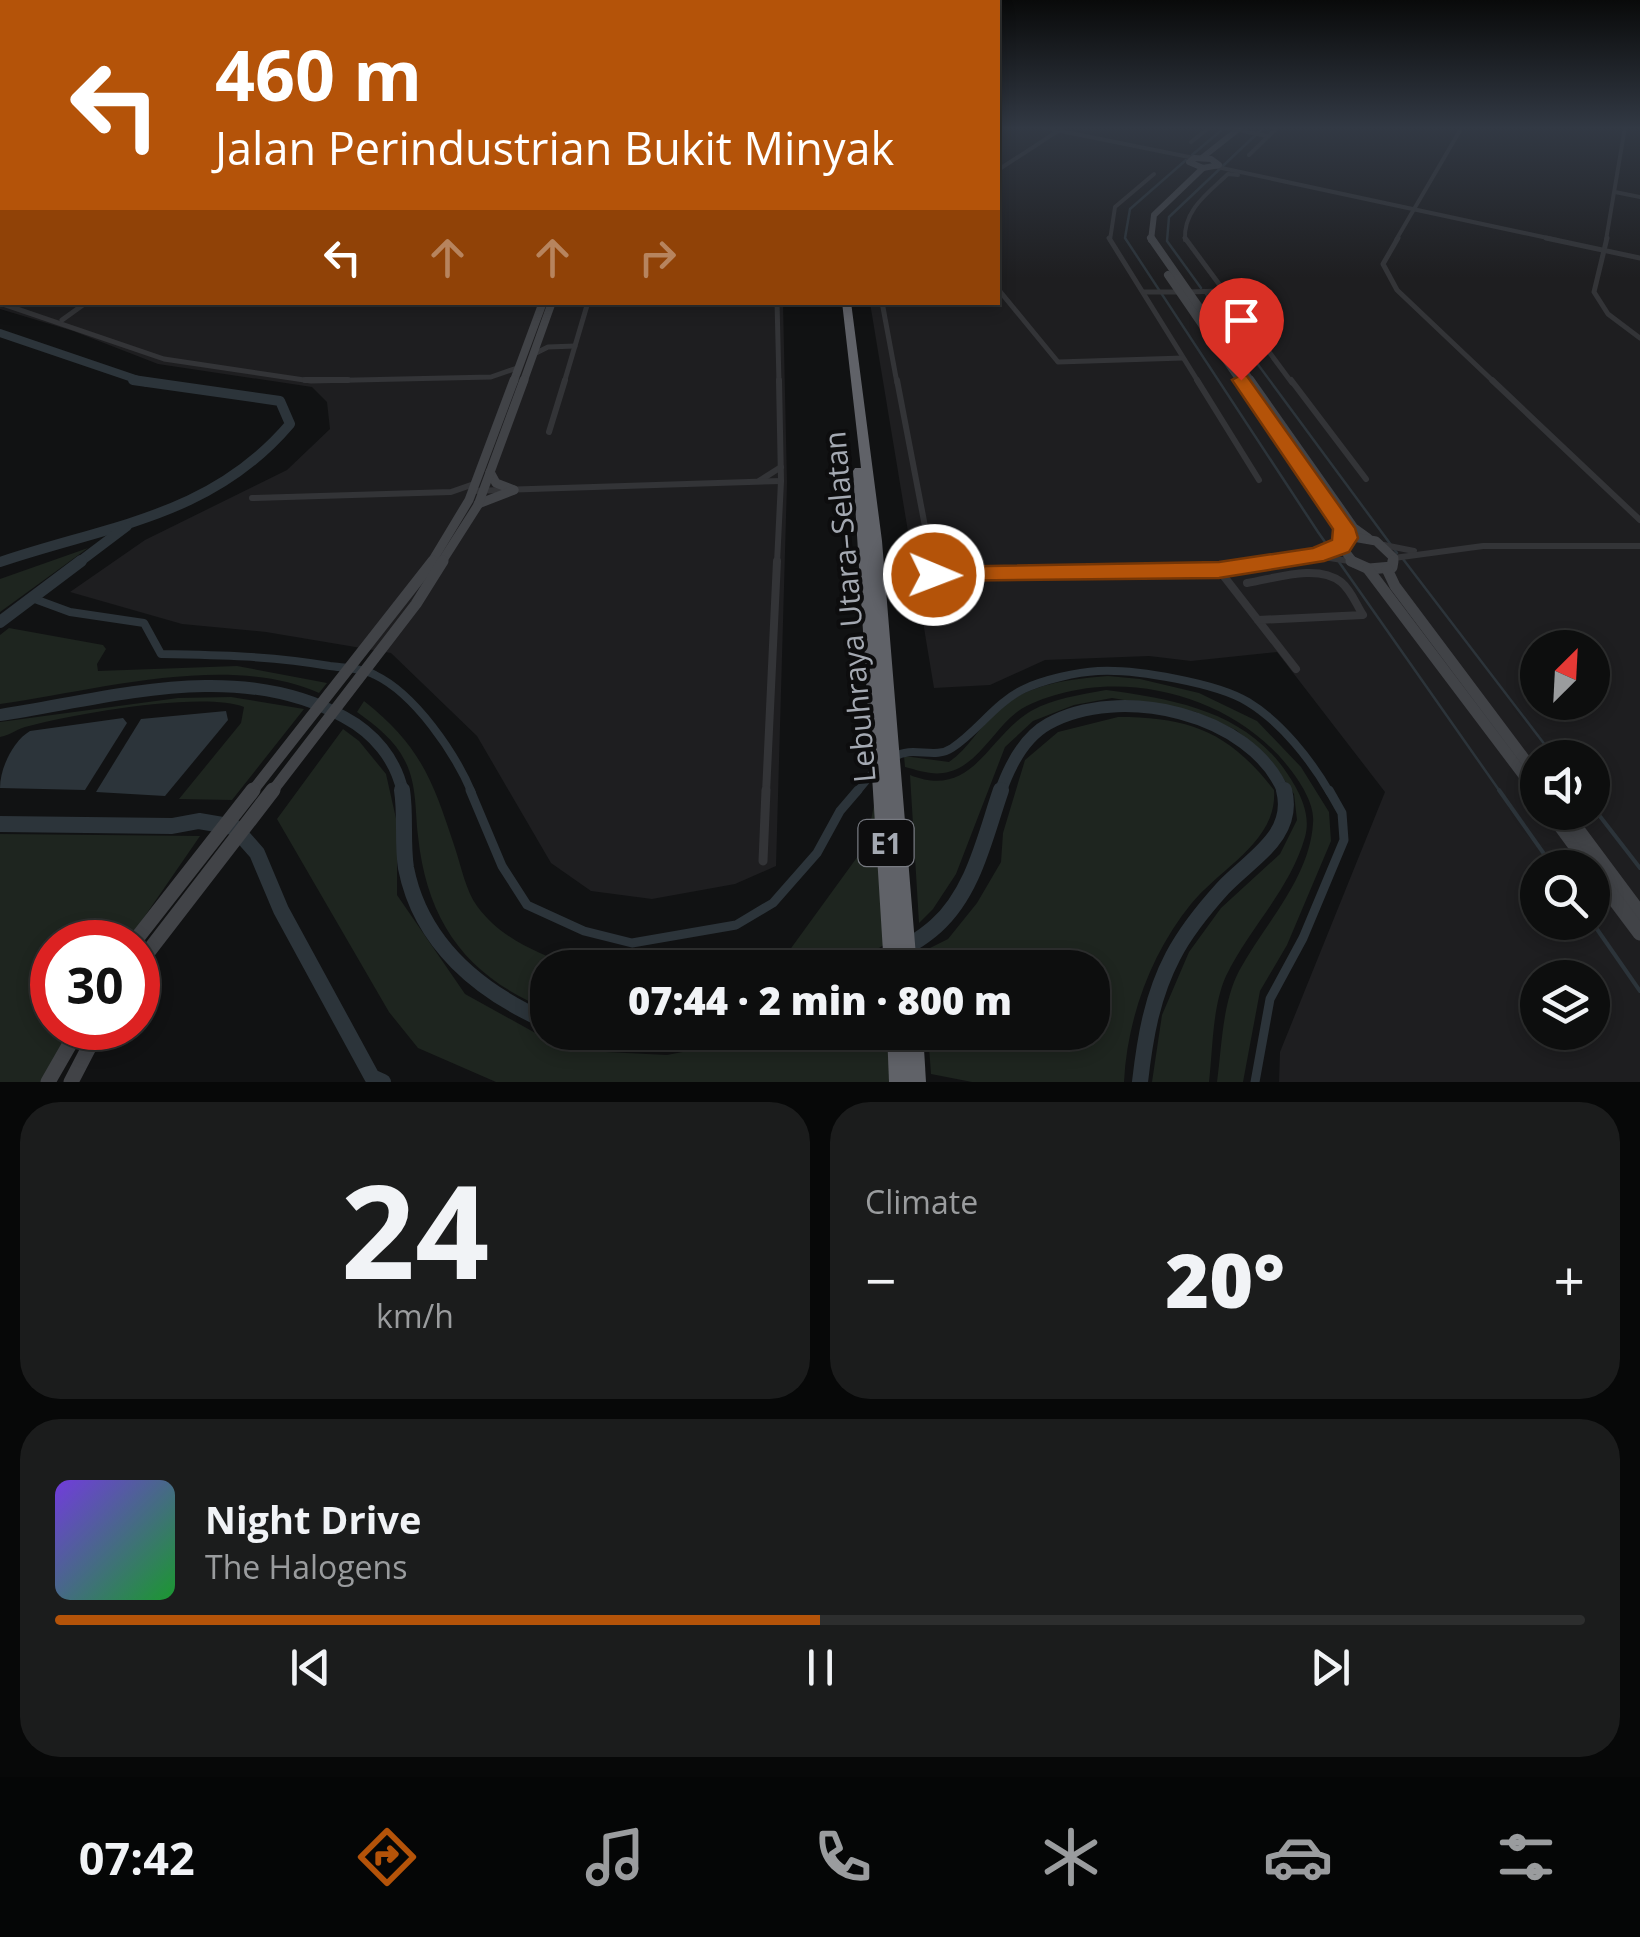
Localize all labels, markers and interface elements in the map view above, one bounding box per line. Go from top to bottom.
text: 460 m [215,26,422,122]
icon: left [50,40,180,170]
text: Jalan Perindustrian Bukit Minyak [215,117,894,178]
icon: left [315,230,370,285]
icon: ahead [420,230,475,285]
icon: ahead [525,230,580,285]
icon: right [630,230,685,285]
pin [1199,278,1284,381]
icon: arrive [1214,293,1269,348]
street label: Lebuhraya Utara–Selatan [813,430,885,784]
position arrow [882,523,986,627]
north arrow [1520,630,1610,720]
map controls [1520,630,1610,1050]
button: sound [1520,740,1610,830]
road number: E1 [858,820,914,866]
button: search [1520,850,1610,940]
speed limit sign: 30 [30,920,160,1050]
button: layers [1520,960,1610,1050]
text: 07:44 · 2 min · 800 m [628,974,1012,1026]
text: 24 [341,1140,489,1317]
text: Climate [865,1180,978,1223]
text: 20° [1165,1228,1285,1330]
text: − [865,1242,896,1317]
text: + [1554,1242,1585,1317]
text: km/h [376,1294,454,1337]
text: Night Drive [205,1493,421,1545]
text: The Halogens [205,1545,407,1588]
icon: previous [283,1640,338,1695]
icon: pause [793,1640,848,1695]
icon: next [1303,1640,1358,1695]
icon: directions [352,1822,422,1892]
icon: music [580,1822,650,1892]
icon: phone [808,1822,878,1892]
icon: climate [1036,1822,1106,1892]
icon: car [1263,1822,1333,1892]
icon: filters [1491,1822,1561,1892]
text: 07:42 [79,1827,195,1888]

